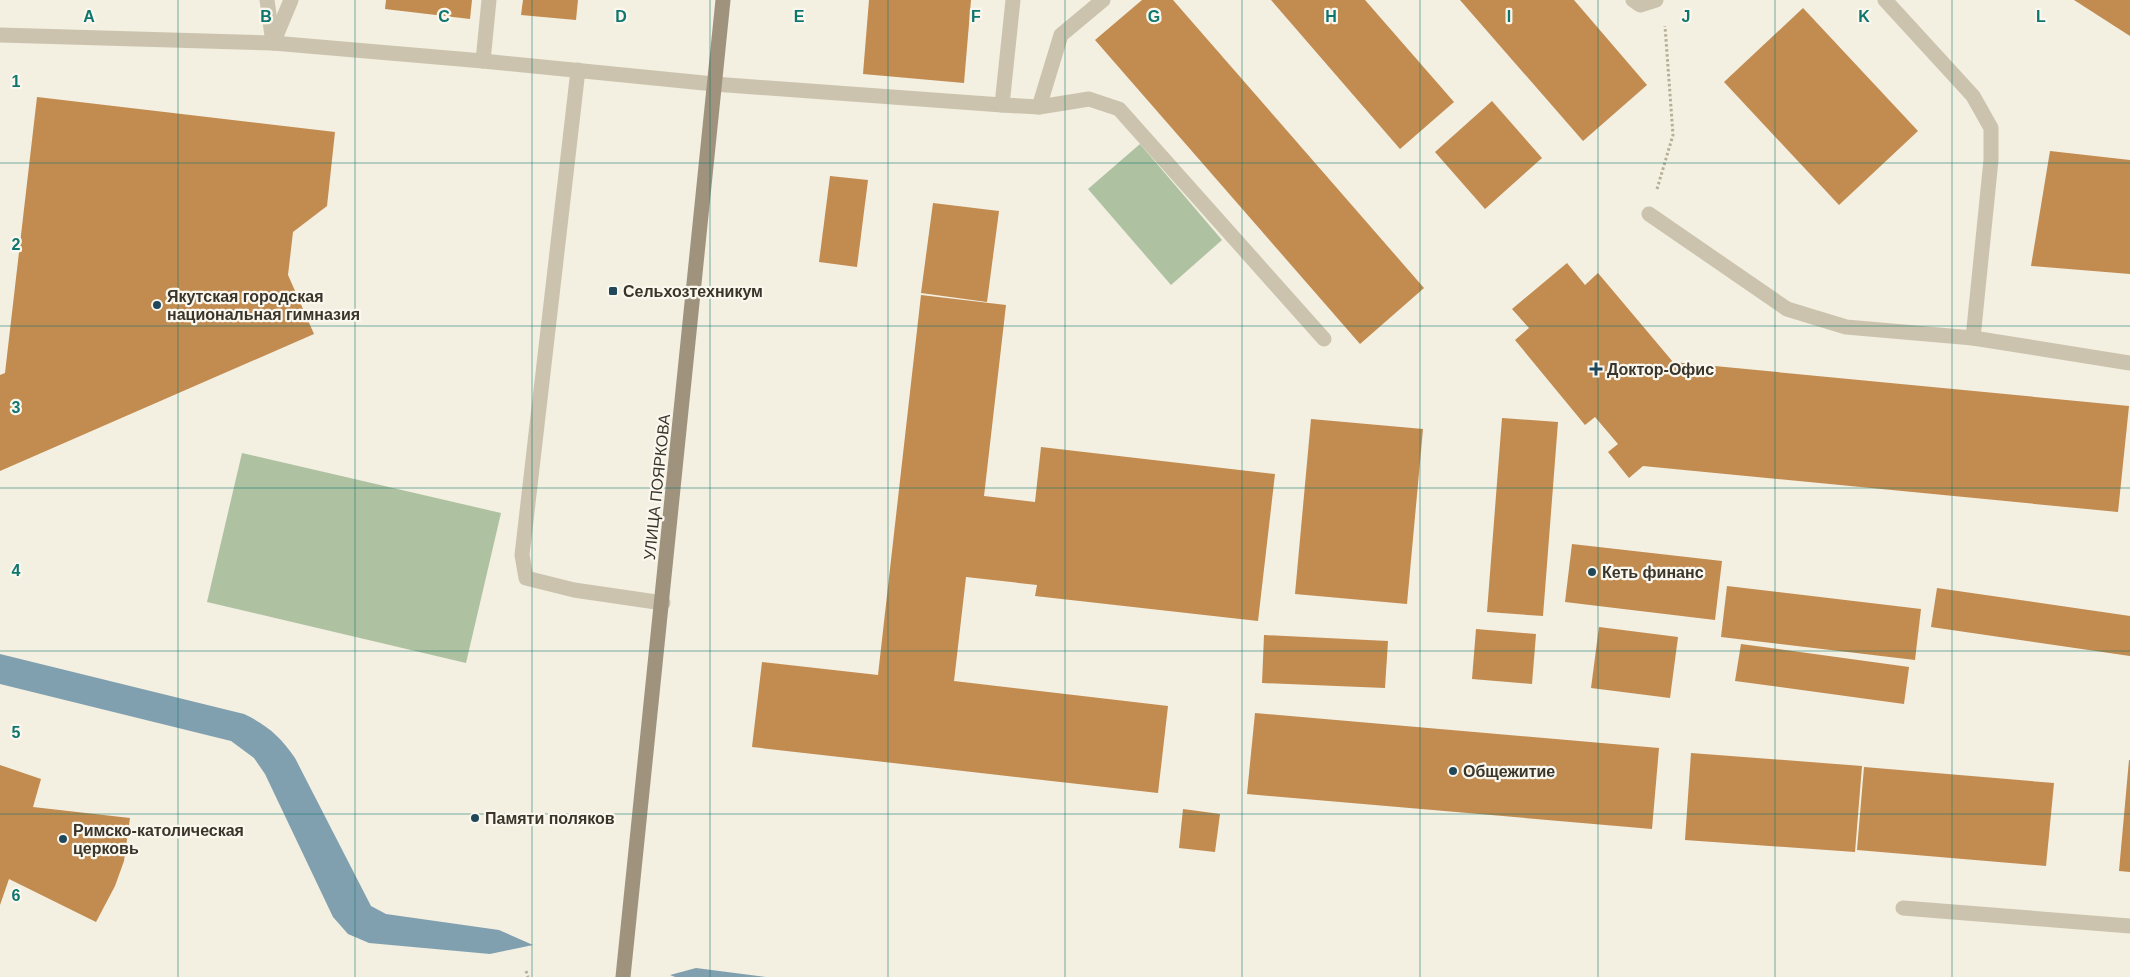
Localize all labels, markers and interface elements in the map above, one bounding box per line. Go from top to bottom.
text: A [83,8,95,25]
text: B [260,8,272,25]
text: C [438,8,450,25]
text: D [615,8,627,25]
text: E [794,8,805,25]
text: F [971,8,981,25]
text: G [1148,8,1160,25]
text: H [1325,8,1337,25]
text: I [1507,8,1511,25]
text: J [1682,8,1690,25]
text: K [1858,8,1870,25]
text: L [2036,8,2046,25]
text: 1 [12,73,21,90]
text: 2 [12,236,21,253]
place label: Сельхозтехникум [623,283,763,300]
marker: Сельхозтехникум [607,285,619,297]
place label: Якутская городская национальная гимназия [167,288,360,323]
marker: Якутская городская национальная гимназия [151,299,163,311]
place label: Доктор-Офис [1607,361,1714,378]
marker: Доктор-Офис [1589,362,1603,376]
text: 3 [12,399,21,416]
street label: УЛИЦА ПОЯРКОВА [641,413,673,561]
text: 4 [12,562,21,579]
place label: Кеть финанс [1602,564,1704,581]
marker: Кеть финанс [1586,566,1598,578]
text: 5 [12,724,21,741]
place label: Общежитие [1463,763,1555,780]
marker: Общежитие [1447,765,1459,777]
place label: Памяти поляков [485,810,615,827]
marker: Памяти поляков [469,812,481,824]
place label: Римско-католическая церковь [73,822,244,857]
marker: Римско-католическая церковь [57,833,69,845]
text: 6 [12,887,21,904]

